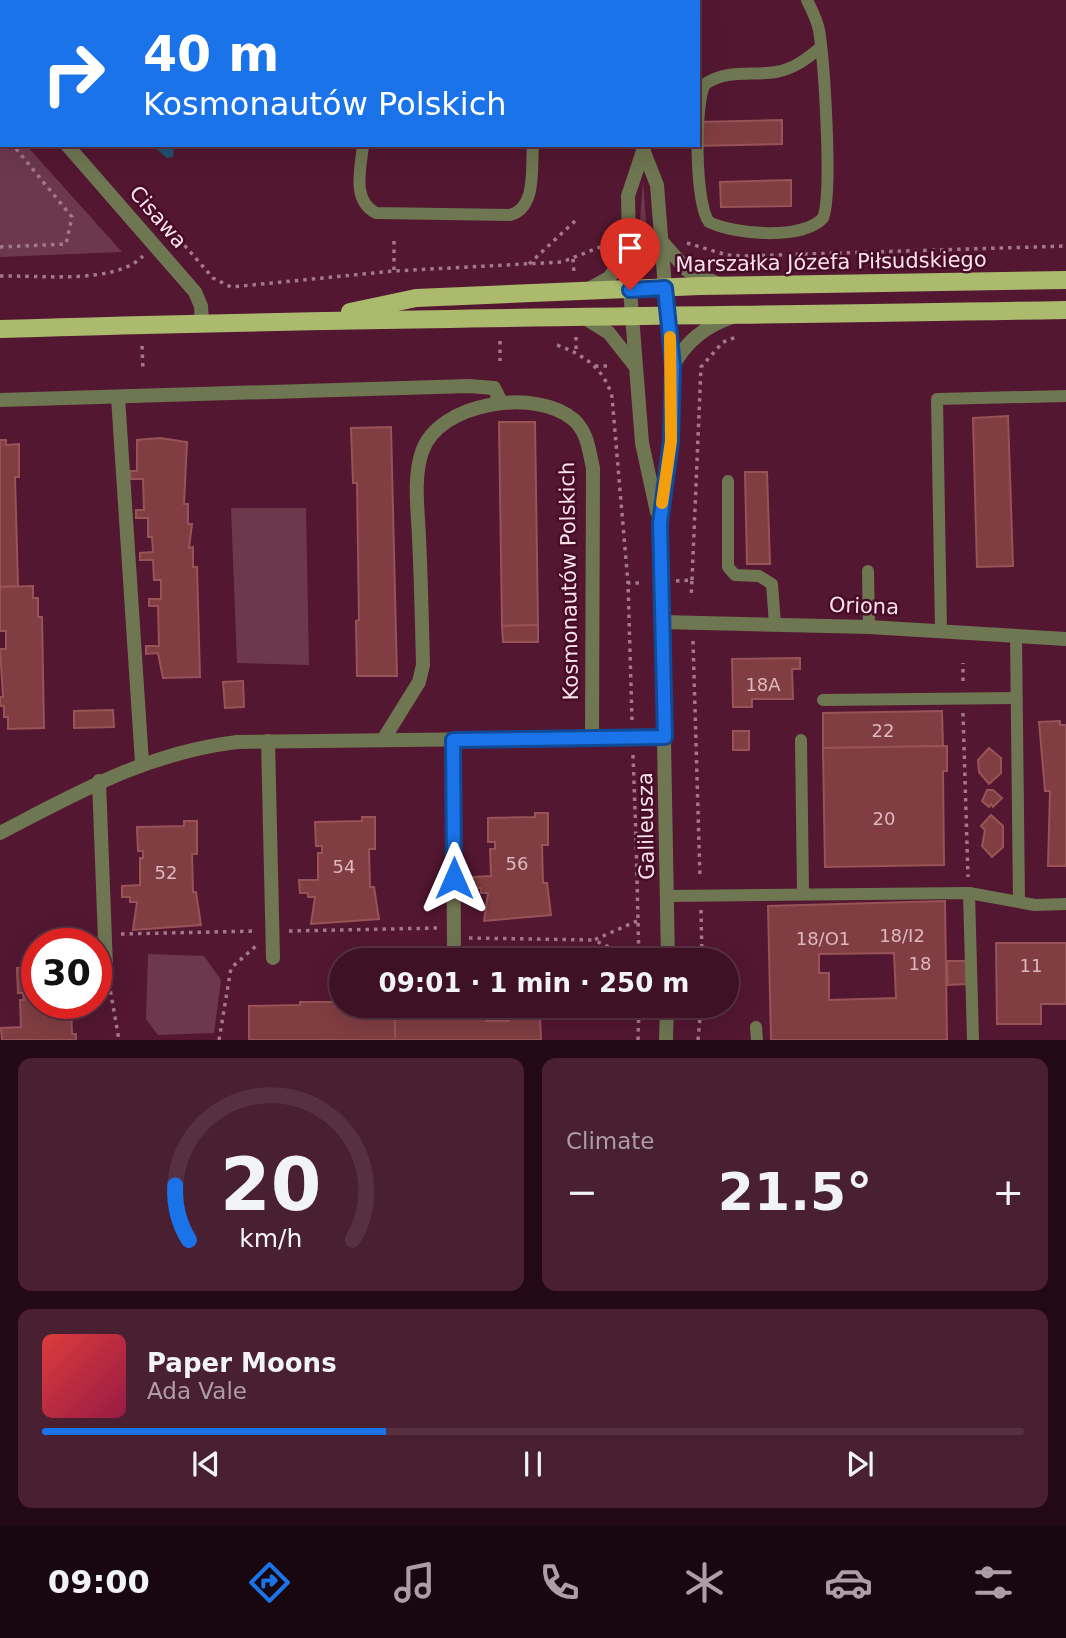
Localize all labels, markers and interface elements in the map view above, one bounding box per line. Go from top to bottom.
text: 40 m [143,26,279,83]
icon: right [28,28,119,119]
text: Kosmonautów Polskich [143,85,507,123]
street label: Cisawa [125,181,191,253]
pin [600,218,660,290]
icon: arrive [611,229,649,267]
street label: Marszałka Józefa Piłsudskiego [675,247,987,277]
street label: Kosmonautów Polskich [555,461,583,701]
street label: Oriona [829,593,899,619]
house number: 18A [745,674,781,695]
house number: 22 [872,720,894,741]
street label: Galileusza [633,772,659,880]
house number: 20 [873,808,895,829]
position arrow [417,841,491,915]
house number: 56 [506,853,528,874]
house number: 54 [333,856,355,877]
house number: 52 [155,862,177,883]
house number: 18/I2 [879,925,925,946]
speed limit sign: 30 [21,928,112,1019]
house number: 18/O1 [796,928,850,949]
house number: 18 [909,953,931,974]
house number: 11 [1020,955,1042,976]
text: 09:01 · 1 min · 250 m [379,968,689,998]
text: Climate [566,1128,655,1154]
text: 20 [220,1143,322,1228]
text: 21.5° [718,1162,872,1222]
text: − [566,1170,598,1214]
text: + [992,1170,1024,1214]
text: km/h [239,1224,303,1253]
text: Paper Moons [147,1348,337,1378]
text: Ada Vale [147,1378,247,1404]
icon: previous [187,1445,225,1483]
icon: pause [514,1445,552,1483]
icon: next [841,1445,879,1483]
icon: directions [245,1558,294,1607]
icon: music [390,1558,439,1607]
icon: phone [535,1558,584,1607]
icon: climate [680,1558,729,1607]
icon: car [824,1558,873,1607]
icon: filters [969,1558,1018,1607]
text: 09:00 [48,1563,150,1601]

